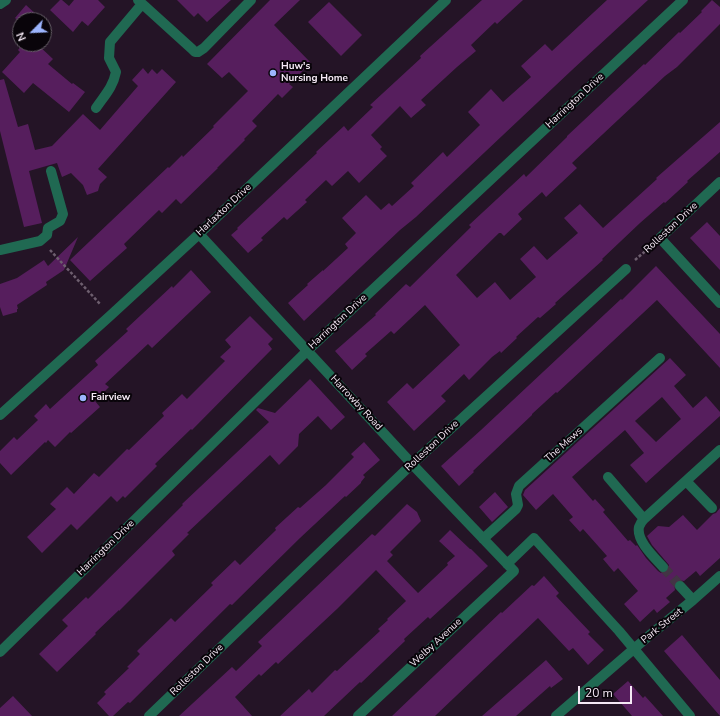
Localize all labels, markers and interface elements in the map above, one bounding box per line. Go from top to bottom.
north arrow [12,12,52,52]
text: N [13,30,30,43]
place label: Huw's Nursing Home [281,61,348,84]
marker: Huw's Nursing Home [268,68,278,78]
street label: Harrington Drive [544,71,606,131]
street label: Harlaxton Drive [194,181,254,239]
street label: Rolleston Drive [642,200,700,256]
street label: Harrington Drive [307,292,369,352]
street label: Harrowby Road [328,373,384,433]
place label: Fairview [91,392,130,404]
marker: Fairview [78,393,88,403]
street label: Rolleston Drive [403,418,461,474]
street label: The Mews [543,425,585,465]
street label: Harrington Drive [75,518,137,578]
street label: Park Street [639,606,685,646]
street label: Welby Avenue [408,616,464,670]
street label: Rolleston Drive [168,642,226,698]
scale bar [580,678,634,704]
text: 20 m [585,685,613,701]

